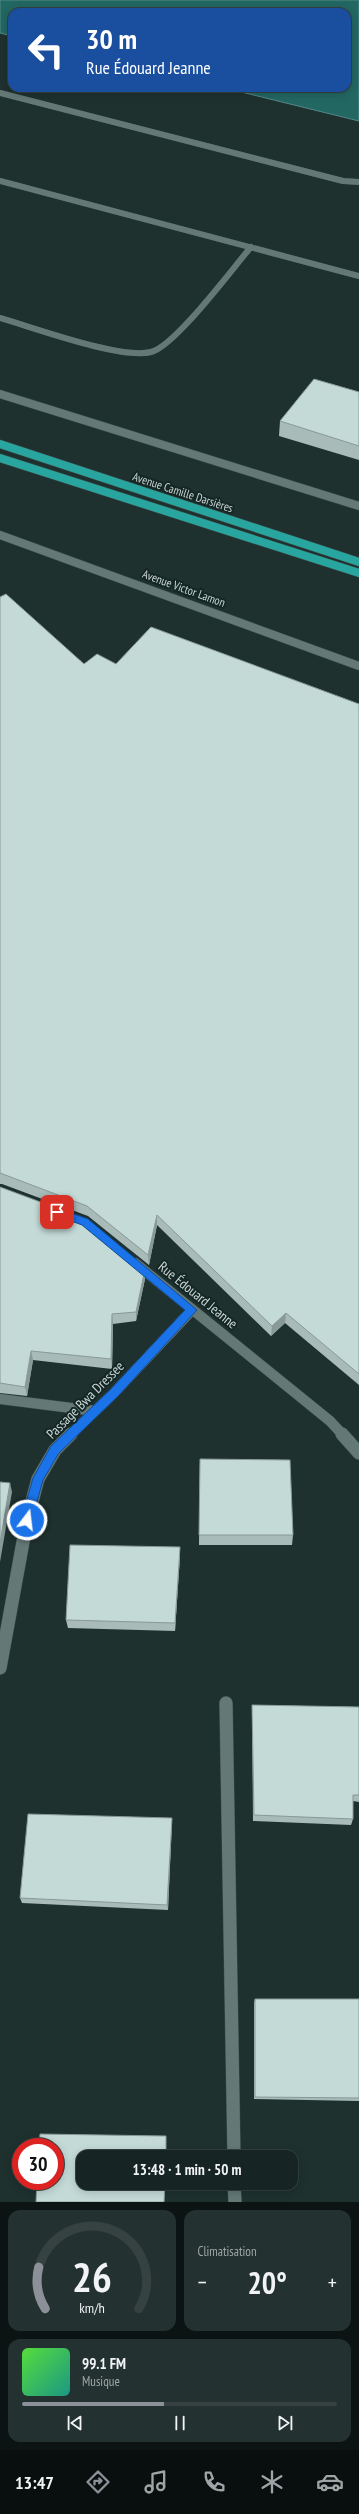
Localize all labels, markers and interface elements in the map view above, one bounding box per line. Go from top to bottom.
text: 30 m [86,20,137,57]
icon: left [20,24,72,76]
text: Rue Édouard Jeanne [86,56,211,79]
street label: Avenue Camille Darsières [131,469,235,515]
street label: Avenue Victor Lamon [140,566,228,610]
pin [40,1195,74,1229]
icon: arrive [46,1201,68,1223]
street label: Rue Édouard Jeanne [155,1257,242,1333]
street label: Passage Bwa Dressee [42,1357,128,1443]
position arrow [6,1499,48,1541]
speed limit sign: 30 [12,2138,64,2190]
text: 13:48 · 1 min · 50 m [133,2160,241,2179]
text: Climatisation [198,2243,257,2260]
text: 26 [72,2249,112,2302]
text: 20° [247,2263,287,2302]
text: − [198,2268,207,2296]
text: + [328,2268,337,2296]
text: km/h [79,2297,104,2316]
text: 99.1 FM [82,2354,126,2373]
text: Musique [82,2373,120,2390]
icon: previous [64,2412,86,2434]
icon: pause [169,2412,191,2434]
icon: next [274,2412,296,2434]
icon: directions [84,2468,112,2496]
icon: music [142,2468,170,2496]
icon: phone [200,2468,228,2496]
icon: climate [258,2468,286,2496]
icon: car [316,2468,344,2496]
text: 13:47 [15,2471,54,2494]

